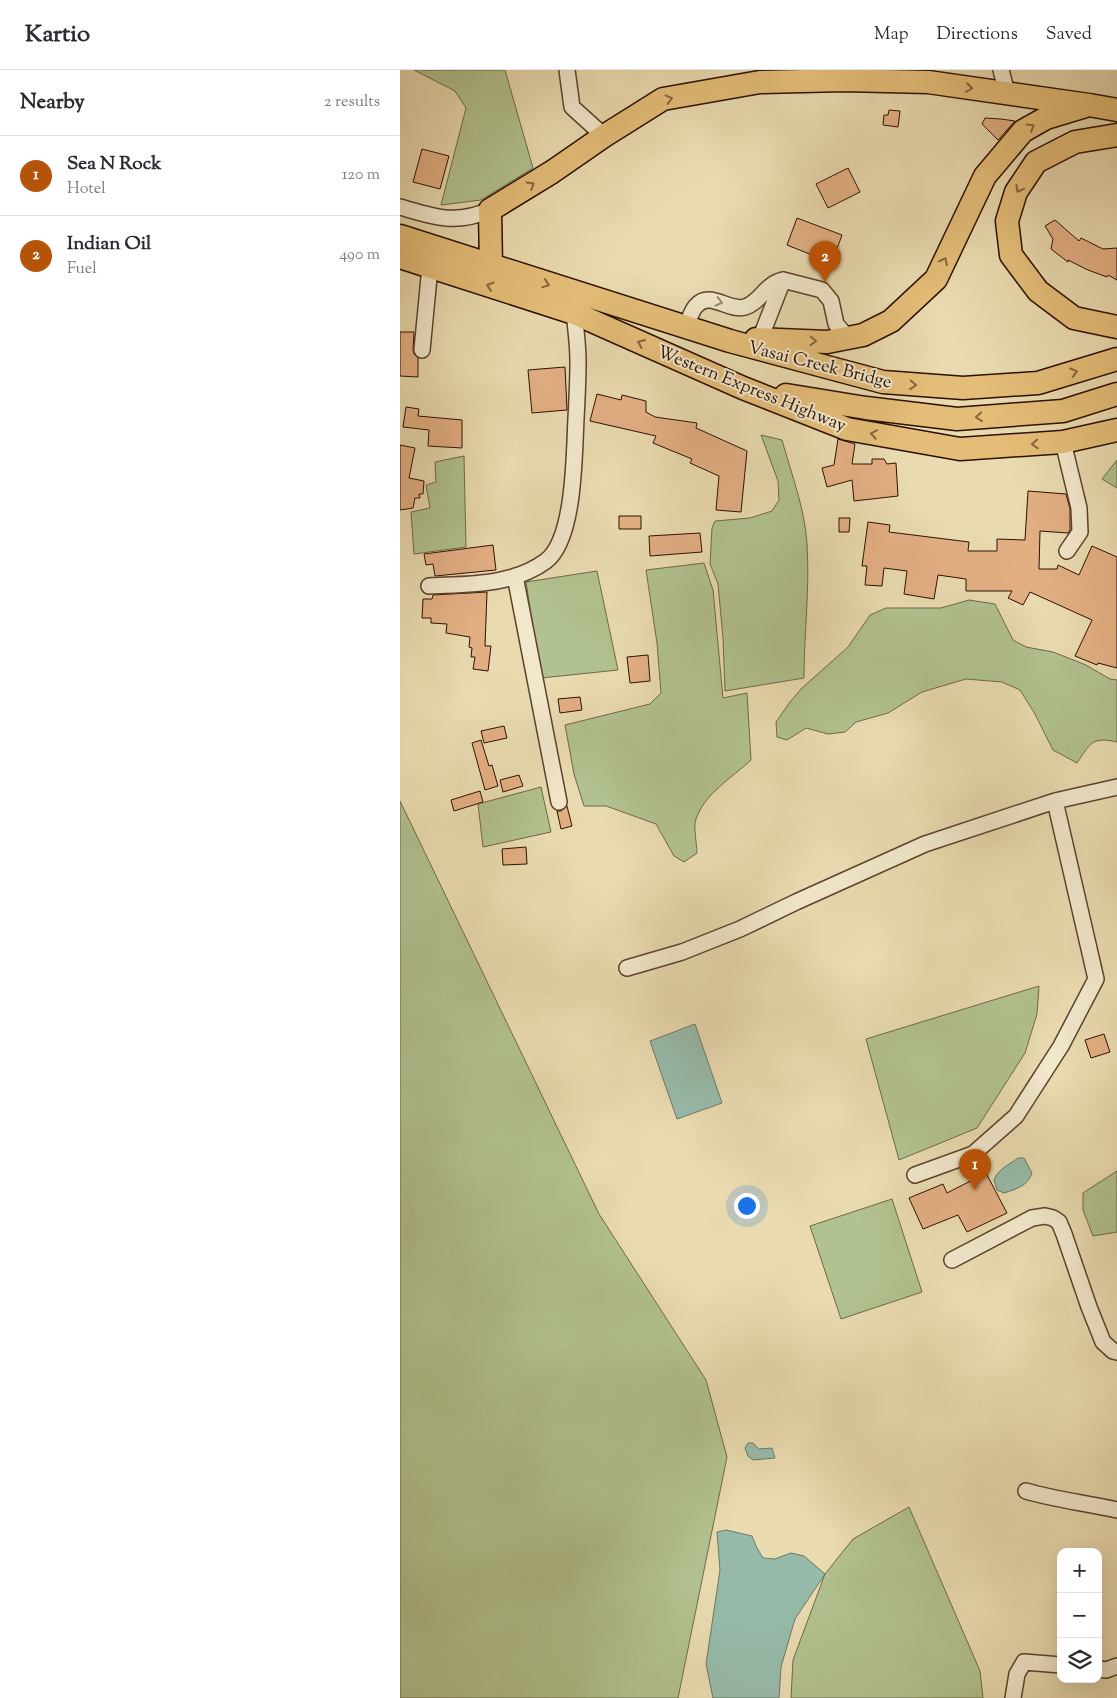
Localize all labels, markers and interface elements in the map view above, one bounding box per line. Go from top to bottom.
text: Kartio [25,18,90,52]
text: Map [874,22,909,48]
text: Directions [937,22,1018,48]
text: Saved [1046,22,1092,48]
one-way arrow [965,82,973,92]
text: Nearby [20,88,85,118]
text: 2 results [324,91,380,114]
one-way arrow [664,94,673,105]
one-way arrow [1025,123,1034,133]
text: Sea N Rock [67,151,162,178]
text: 1 [33,164,39,187]
text: 120 m [342,164,380,187]
text: Hotel [67,178,106,201]
one-way arrow [526,181,535,191]
one-way arrow [1015,184,1025,193]
text: Indian Oil [67,231,151,258]
pin: 2 [809,241,841,282]
text: 2 [32,244,40,267]
text: 490 m [339,244,380,267]
text: Fuel [67,258,97,281]
one-way arrow [938,258,948,267]
one-way arrow [542,278,550,288]
one-way arrow [486,281,494,291]
one-way arrow [714,297,722,307]
street label: Vasai Creek Bridge [745,335,894,396]
one-way arrow [810,336,818,346]
one-way arrow [637,338,646,349]
street label: Western Express Highway [653,340,850,440]
one-way arrow [1069,368,1077,378]
one-way arrow [909,379,917,390]
one-way arrow [975,412,983,423]
one-way arrow [869,429,878,439]
one-way arrow [1030,438,1038,449]
pin: 1 [959,1149,991,1190]
your location [734,1193,760,1219]
map controls [1057,1548,1102,1683]
button: + [1057,1548,1102,1593]
button: − [1057,1593,1102,1638]
button: layers [1057,1638,1102,1683]

